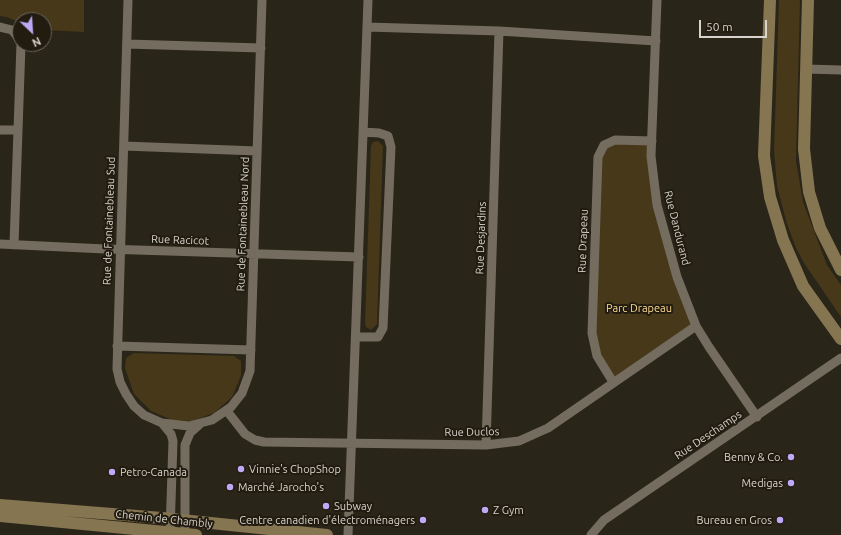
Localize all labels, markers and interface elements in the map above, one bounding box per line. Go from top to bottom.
north arrow [12,12,52,52]
scale bar [701,12,769,38]
text: 50 m [706,20,733,33]
text: N [30,35,43,49]
street label: Rue de Fontainebleau Nord [234,156,252,292]
street label: Rue de Fontainebleau Sud [100,157,118,285]
street label: Rue Dandurand [661,189,693,267]
street label: Rue Desjardins [473,201,489,275]
street label: Rue Drapeau [575,209,591,273]
street label: Rue Racicot [151,232,209,248]
park label: Parc Drapeau [606,301,672,315]
street label: Rue Deschamps [672,408,744,462]
street label: Rue Duclos [444,425,500,439]
place label: Benny & Co. [724,450,783,464]
marker: Benny & Co. [786,452,796,462]
place label: Vinnie's ChopShop [249,462,341,476]
marker: Vinnie's ChopShop [236,464,246,474]
place label: Petro-Canada [120,465,187,479]
marker: Petro-Canada [107,467,117,477]
place label: Medigas [742,476,783,490]
marker: Medigas [786,478,796,488]
place label: Marché Jarocho's [238,480,324,494]
marker: Marché Jarocho's [225,482,235,492]
place label: Subway [334,499,372,513]
marker: Subway [321,501,331,511]
place label: Z Gym [493,503,524,517]
marker: Z Gym [480,505,490,515]
street label: Chemin de Chambly [115,507,213,531]
place label: Centre canadien d'électroménagers [239,513,415,527]
place label: Bureau en Gros [697,513,772,527]
marker: Centre canadien d'électroménagers [418,515,428,525]
marker: Bureau en Gros [775,515,785,525]

